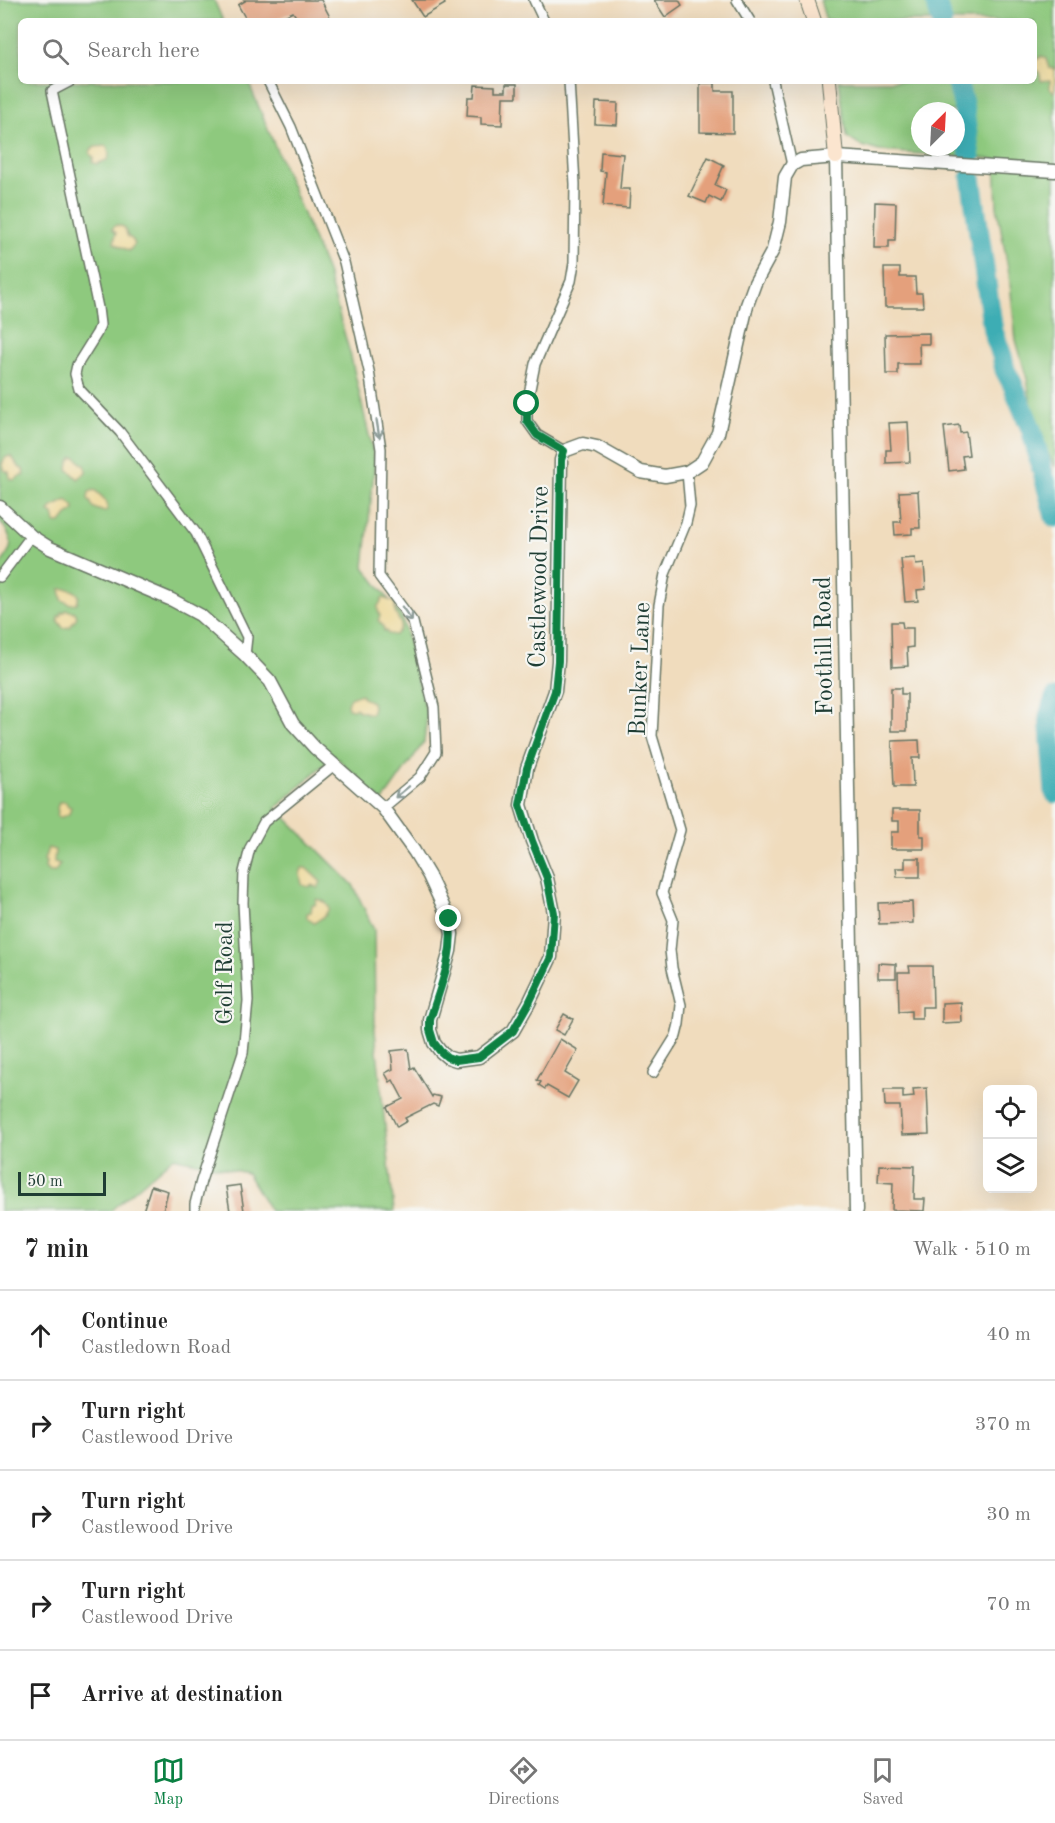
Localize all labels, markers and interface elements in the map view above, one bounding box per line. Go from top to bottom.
search box [18,18,1037,84]
icon: search [39,35,72,68]
text: Search here [87,40,200,62]
north arrow [911,102,965,156]
route start [513,390,539,416]
one-way arrow [372,418,383,438]
street label: Castlewood Drive [526,486,554,668]
street label: Foothill Road [812,576,838,716]
street label: Bunker Lane [627,602,655,737]
one-way arrow [401,606,413,622]
one-way arrow [394,785,410,798]
route end [435,905,461,931]
street label: Golf Road [214,921,238,1025]
map controls [983,1085,1037,1193]
button: locate [983,1085,1037,1139]
button: layers [983,1139,1037,1193]
scale bar [18,1169,106,1196]
text: 50 m [27,1174,63,1190]
text: 7 min [24,1237,89,1263]
text: Walk · 510 m [912,1240,1031,1260]
text: Continue [81,1311,168,1333]
icon: ahead [24,1319,57,1352]
text: 40 m [986,1325,1031,1345]
text: Castledown Road [81,1338,231,1358]
text: Turn right [81,1401,185,1423]
icon: right [24,1409,57,1442]
text: 370 m [975,1415,1031,1435]
text: Castlewood Drive [81,1428,233,1448]
text: Turn right [81,1491,185,1513]
icon: right [24,1499,57,1532]
text: 30 m [986,1505,1031,1525]
text: Castlewood Drive [81,1518,233,1538]
text: Turn right [81,1581,185,1603]
icon: right [24,1589,57,1622]
text: 70 m [986,1595,1031,1615]
text: Castlewood Drive [81,1608,233,1628]
icon: arrive [24,1679,57,1712]
text: Arrive at destination [81,1684,283,1706]
tab: Map [152,1754,185,1810]
tab: Directions [488,1754,559,1810]
tab: Saved [863,1754,903,1810]

